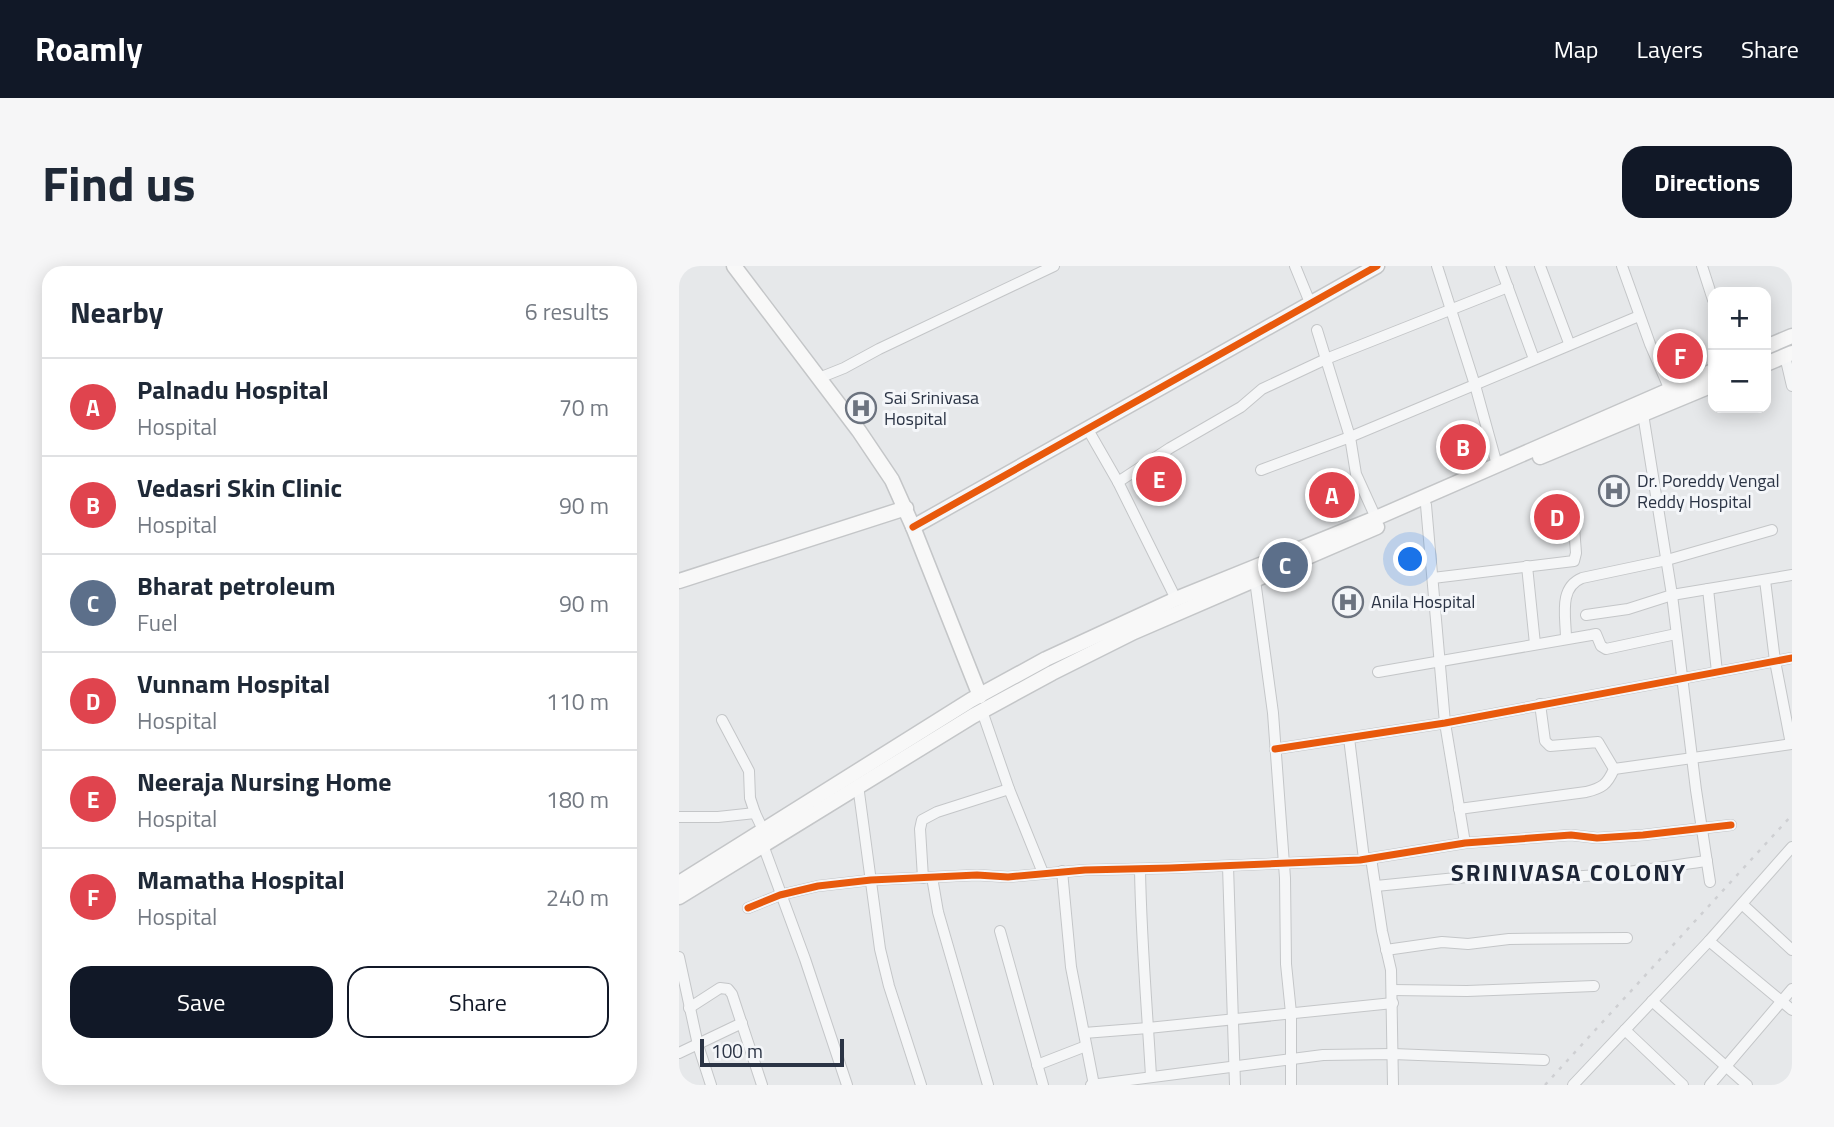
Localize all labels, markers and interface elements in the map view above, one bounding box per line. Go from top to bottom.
text: Roamly [35,24,143,74]
text: Map [1554,31,1599,67]
text: Layers [1637,31,1703,67]
text: Share [1741,31,1799,67]
text: Find us [42,145,196,220]
button: Directions [1622,146,1792,218]
map controls [1708,287,1771,413]
button: + [1708,287,1771,350]
text: Nearby [70,289,163,335]
text: 6 results [525,294,609,329]
pin: F [1657,330,1703,382]
button: − [1708,350,1771,413]
text: Palnadu Hospital [137,370,329,409]
place label: Sai Srinivasa Hospital [884,384,979,432]
text: A [86,390,100,425]
text: 70 m [559,390,609,425]
hospital icon: Sai Srinivasa Hospital [844,391,878,425]
text: Hospital [137,409,217,444]
pin: B [1440,421,1486,473]
pin: E [1136,453,1182,505]
place label: Dr. Poreddy Vengal Reddy Hospital [1637,467,1780,515]
text: Vedasri Skin Clinic [137,468,342,507]
pin: A [1309,469,1355,521]
hospital icon: Dr. Poreddy Vengal Reddy Hospital [1597,474,1631,508]
text: B [86,488,100,523]
text: 90 m [559,488,609,523]
pin: D [1534,491,1580,543]
text: Hospital [137,507,217,542]
pin: C [1262,539,1308,591]
your location [1393,542,1427,576]
text: Bharat petroleum [137,566,335,605]
hospital icon: Anila Hospital [1331,585,1365,619]
text: C [87,586,99,621]
text: 90 m [559,586,609,621]
place label: Anila Hospital [1371,588,1475,615]
text: Fuel [137,605,178,640]
text: Vunnam Hospital [137,664,330,703]
text: D [86,684,100,719]
text: 110 m [546,684,609,719]
text: Hospital [137,703,217,738]
text: Neeraja Nursing Home [137,762,391,801]
text: E [87,782,99,817]
text: 180 m [546,782,609,817]
text: Hospital [137,801,217,836]
district label: SRINIVASA COLONY [1451,854,1687,890]
text: Mamatha Hospital [137,860,345,899]
text: F [87,880,99,915]
text: 240 m [546,880,609,915]
text: Hospital [137,899,217,934]
button: Save [70,966,333,1038]
button: Share [347,966,609,1038]
scale bar [700,1036,843,1068]
text: 100 m [711,1036,763,1065]

